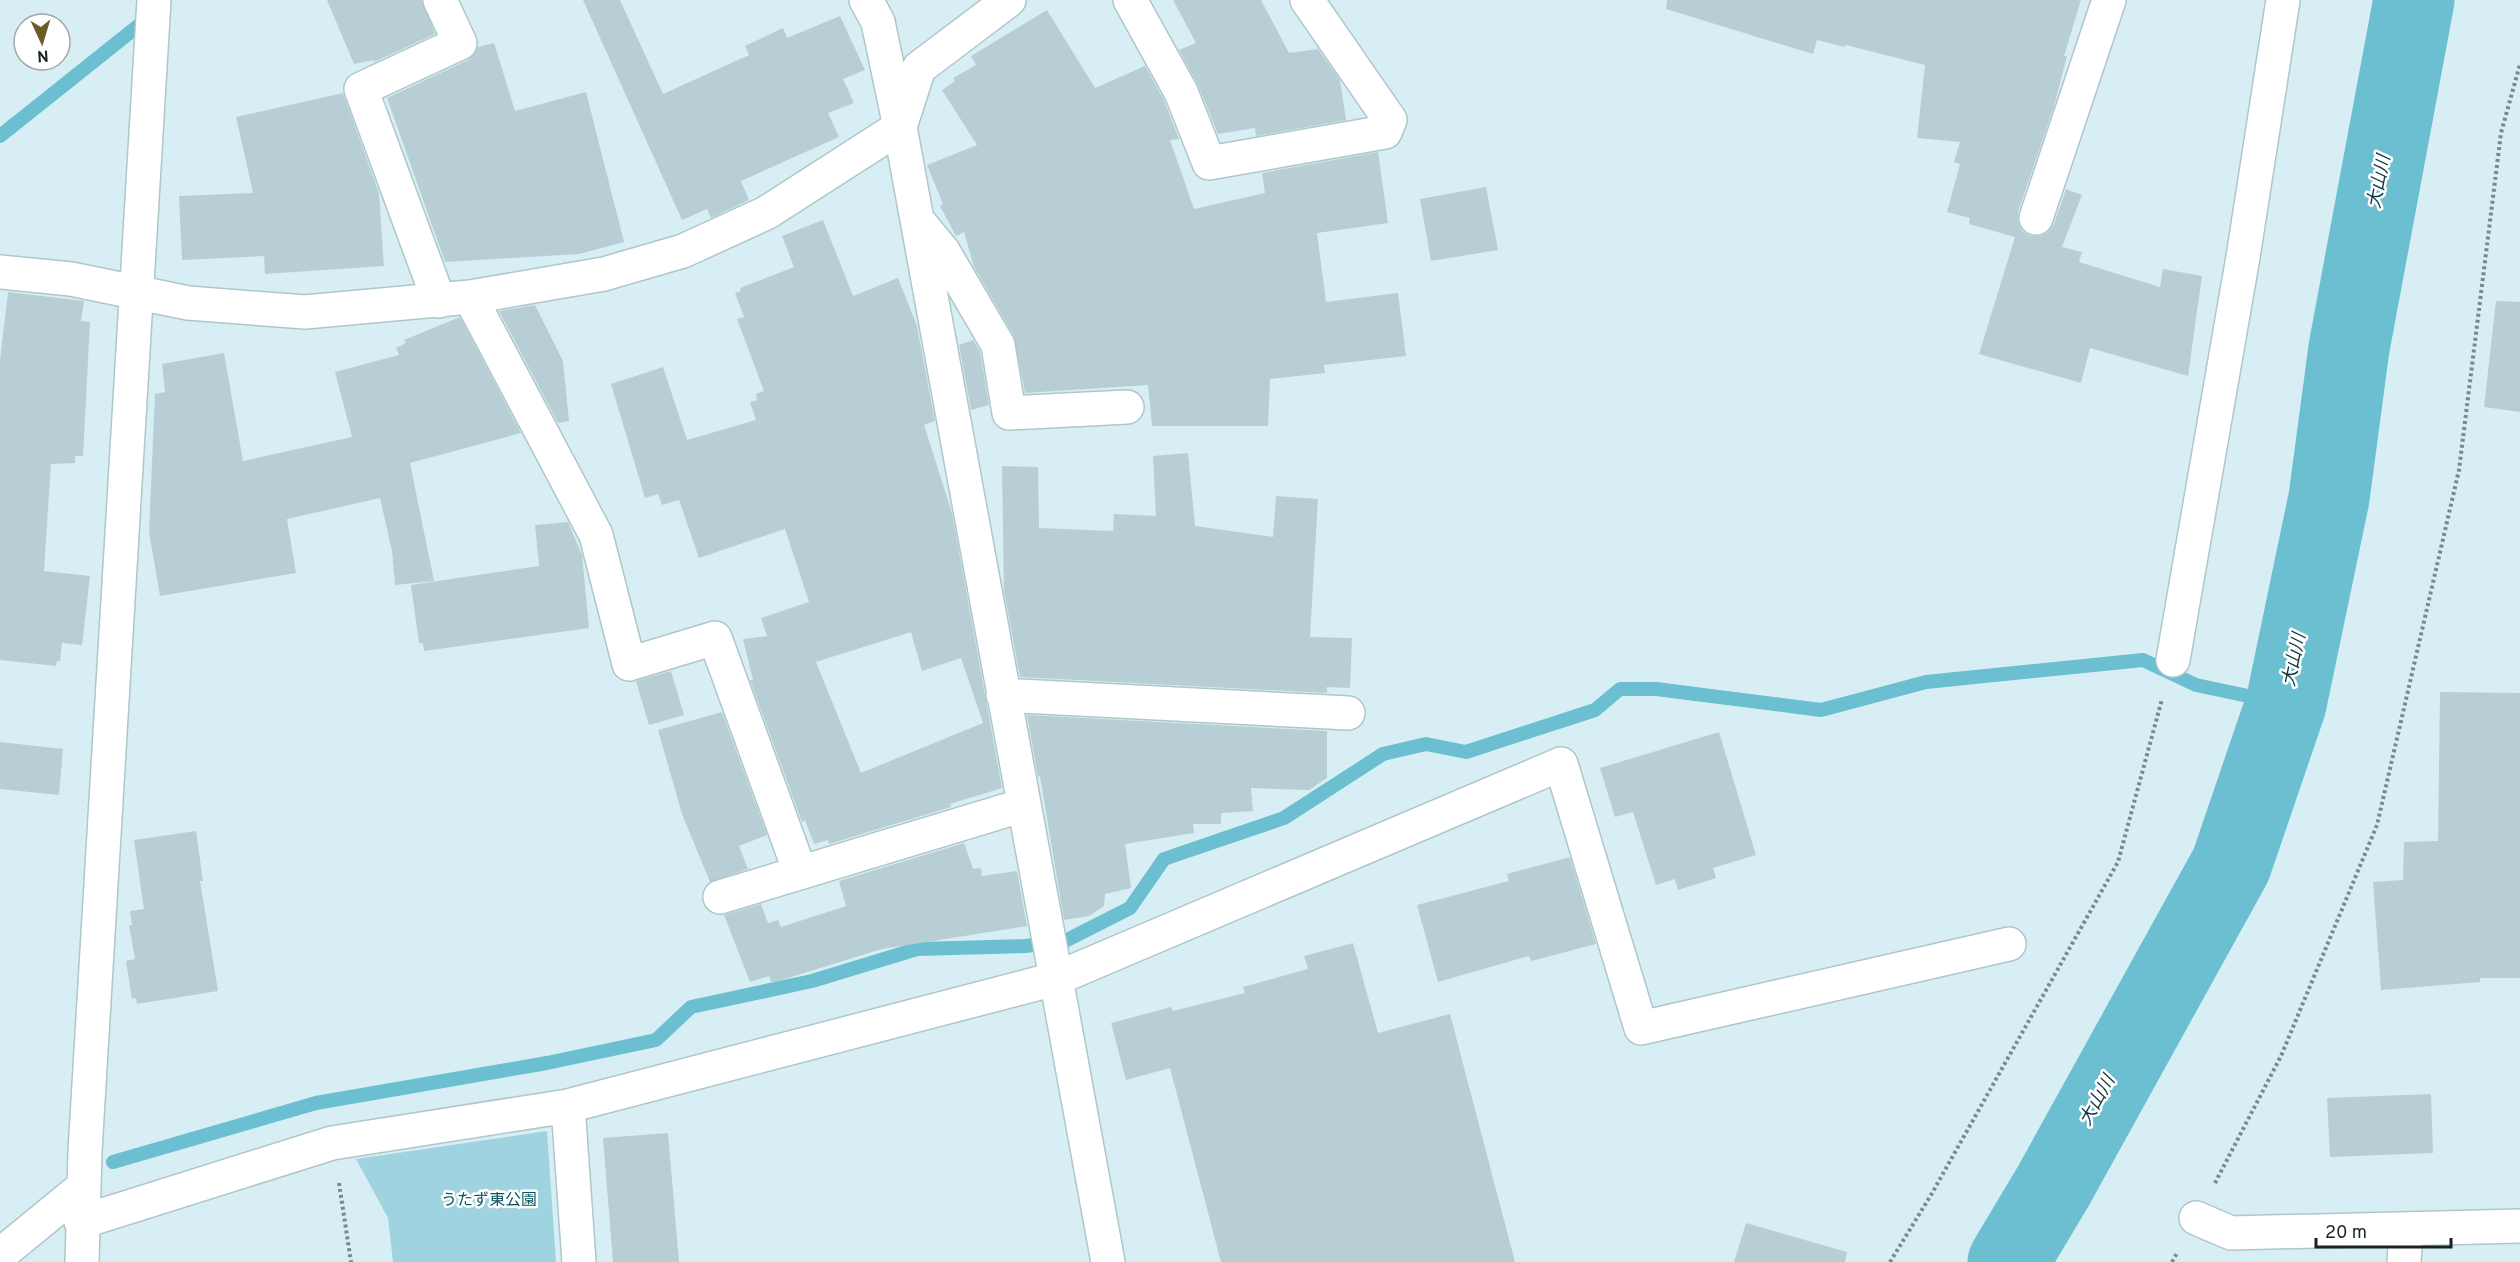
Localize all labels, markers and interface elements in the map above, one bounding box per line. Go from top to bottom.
north arrow [12,12,72,72]
text: N [36,45,49,65]
water label: 大山川 [2364,151,2397,211]
water label: 大山川 [2278,629,2312,689]
water label: 大山川 [2075,1070,2122,1130]
park label: うたず東公園 [441,1191,537,1211]
scale bar [2316,1211,2451,1249]
text: 20 m [2325,1222,2367,1245]

